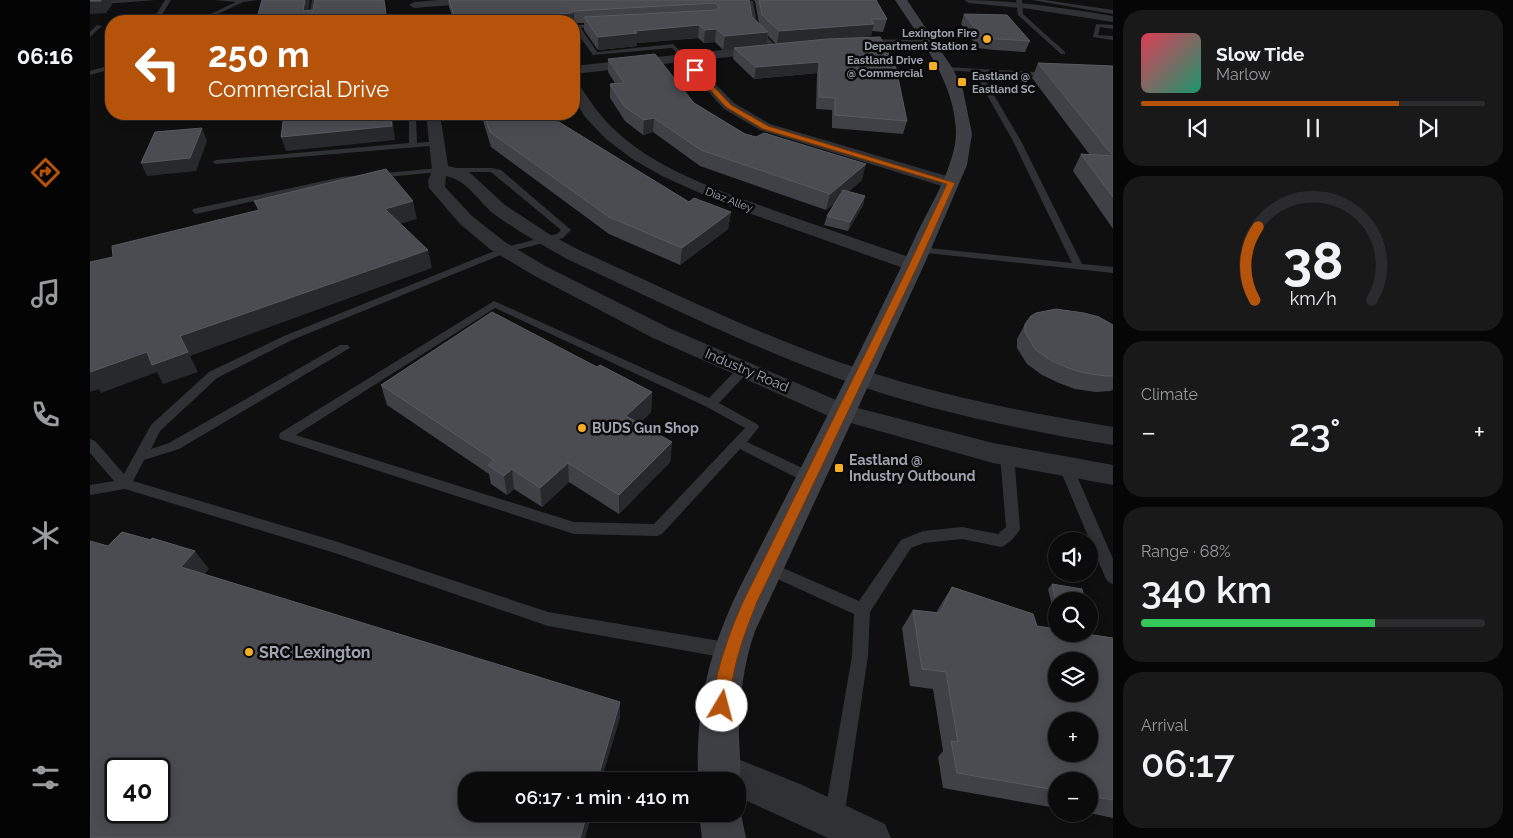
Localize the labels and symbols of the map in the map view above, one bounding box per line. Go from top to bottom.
place label: Lexington Fire Department Station 2 [864,27,977,53]
marker: Lexington Fire Department Station 2 [981,33,993,45]
pin [674,49,716,91]
place label: Eastland Drive @ Commercial [847,54,924,80]
marker: Eastland Drive @ Commercial [927,60,939,72]
place label: Eastland @ Eastland SC [972,70,1035,96]
marker: Eastland @ Eastland SC [956,76,968,88]
street label: Diaz Alley [703,185,755,215]
street label: Industry Road [703,345,791,395]
place label: BUDS Gun Shop [592,420,699,436]
marker: BUDS Gun Shop [576,422,588,434]
place label: Eastland @ Industry Outbound [849,452,976,484]
marker: Eastland @ Industry Outbound [833,462,845,474]
place label: SRC Lexington [259,643,371,662]
marker: SRC Lexington [243,646,255,658]
position arrow [695,679,747,731]
speed limit sign: 40 [105,758,170,823]

